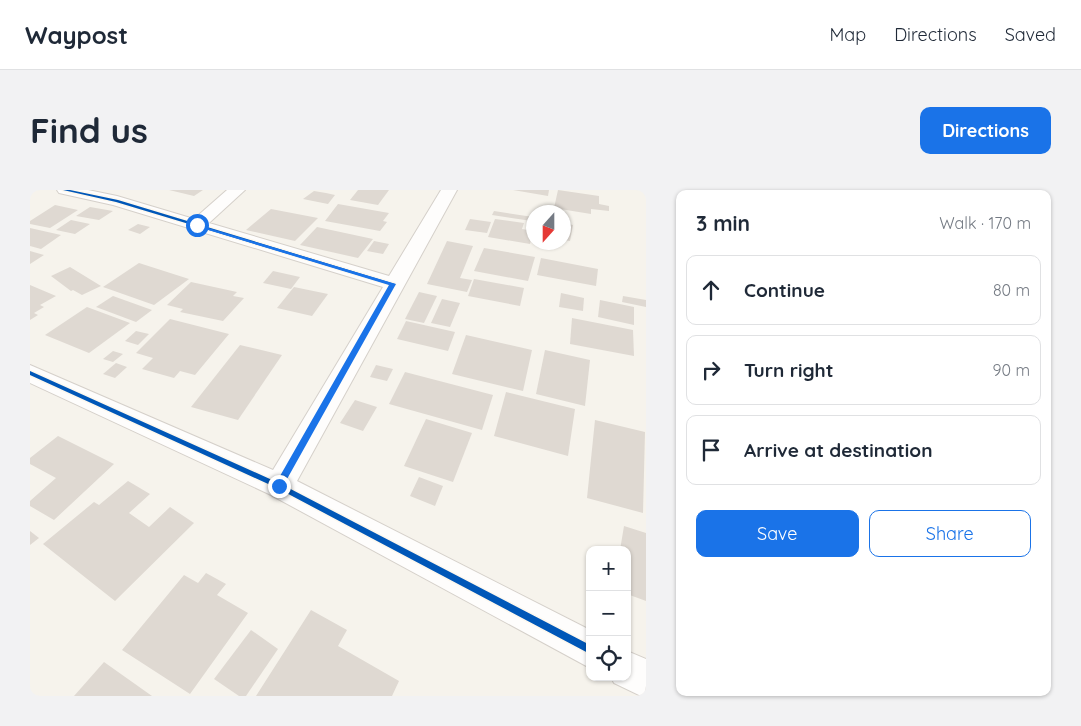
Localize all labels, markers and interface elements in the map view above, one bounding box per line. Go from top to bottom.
text: Waypost [25,20,128,50]
text: Map [829,23,866,46]
text: Directions [894,23,977,46]
text: Saved [1005,23,1056,46]
button: Directions [920,107,1051,154]
text: Find us [30,108,148,152]
north arrow [526,205,571,250]
text: 3 min [696,210,750,236]
text: Walk · 170 m [939,213,1031,233]
route start [186,214,209,237]
icon: ahead [697,276,725,304]
text: Continue [744,278,825,302]
text: 80 m [993,280,1030,300]
icon: right [697,356,725,384]
text: Turn right [744,358,833,382]
text: 90 m [993,360,1030,380]
icon: arrive [697,436,725,464]
text: Arrive at destination [744,438,933,462]
route end [268,475,291,498]
button: Save [696,510,859,557]
button: Share [869,510,1031,557]
map controls [586,546,631,681]
button: + [586,546,631,591]
button: − [586,591,631,636]
button: locate [586,636,631,681]

